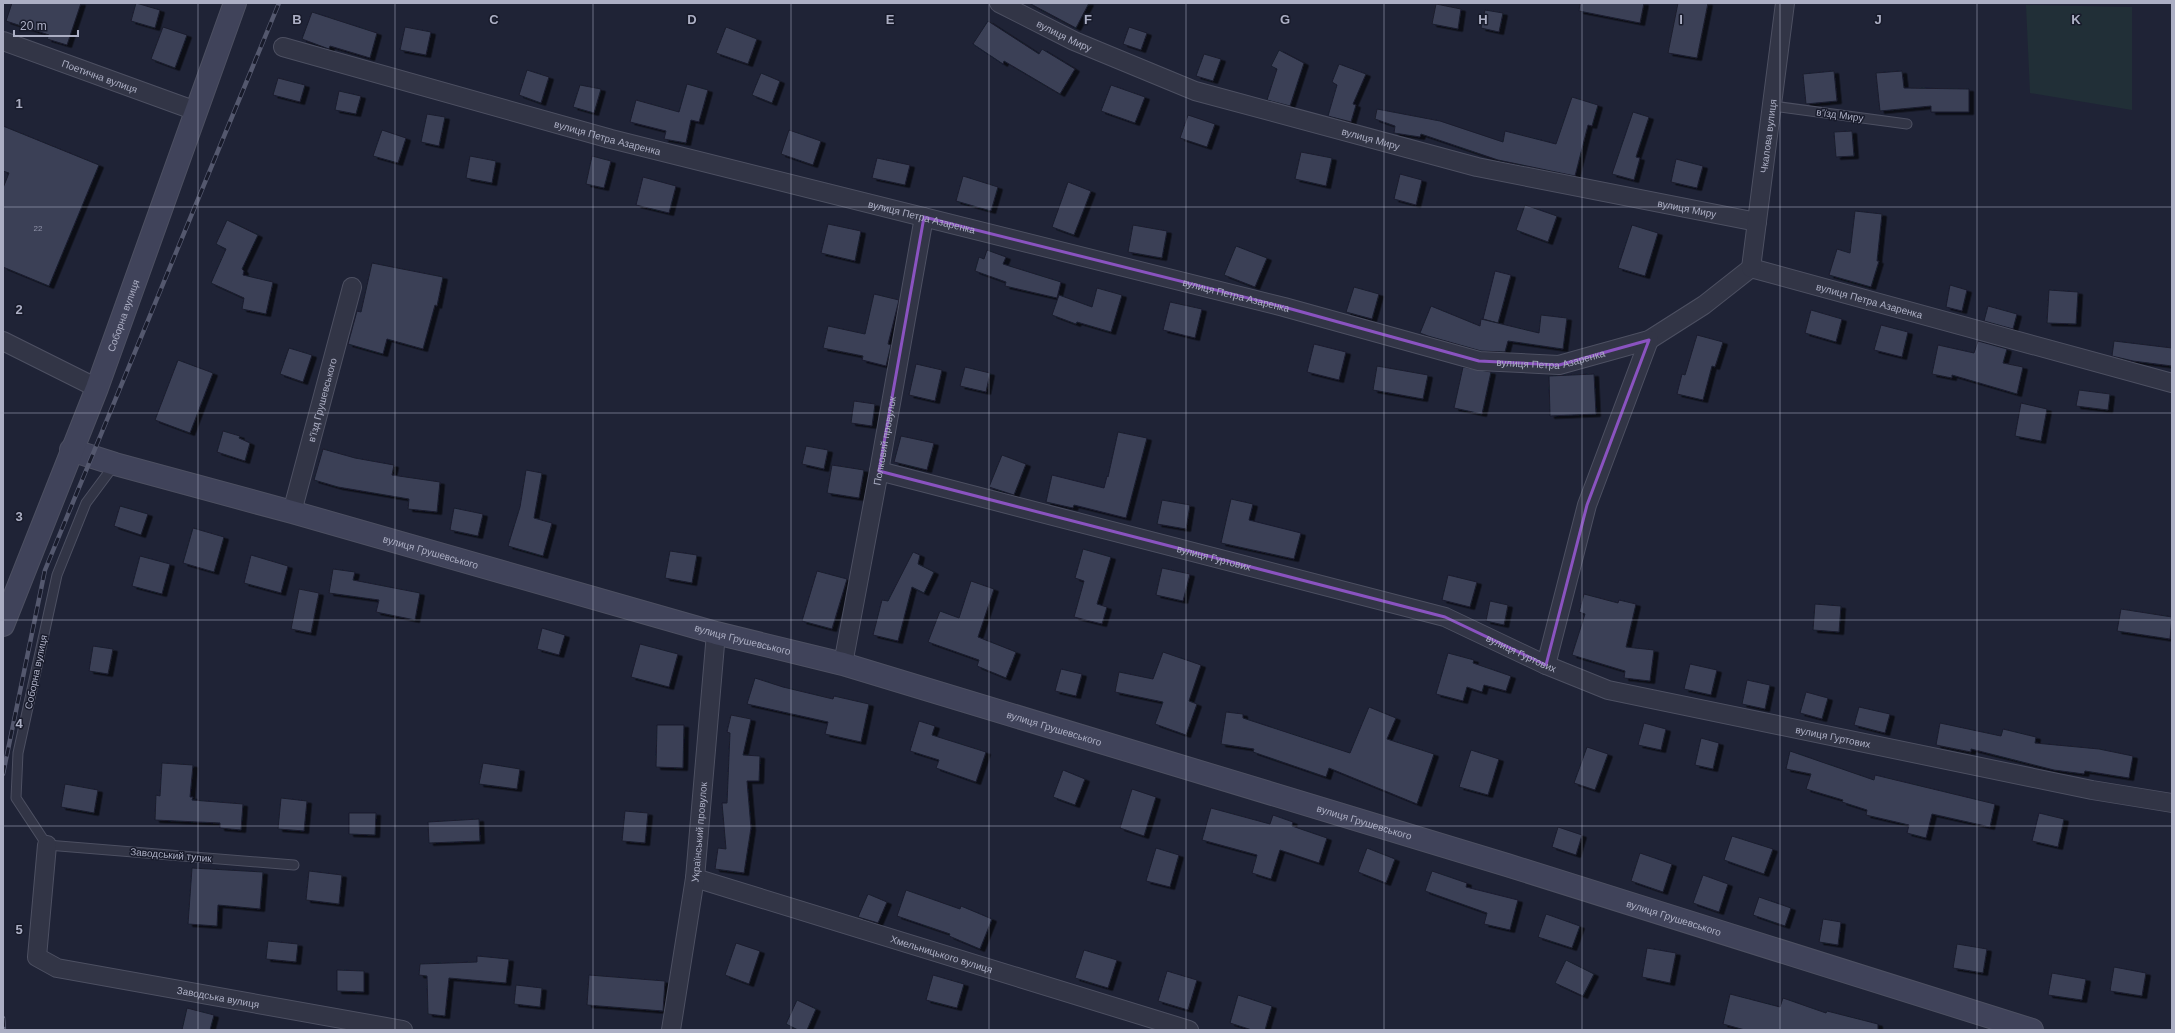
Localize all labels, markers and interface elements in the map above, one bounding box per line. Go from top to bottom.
scale bar [14,12,78,38]
text: B [292,12,302,27]
text: C [489,12,499,27]
text: D [687,12,697,27]
text: E [886,12,895,27]
text: F [1084,12,1092,27]
text: G [1280,12,1290,27]
text: H [1478,12,1488,27]
text: I [1679,12,1683,27]
text: J [1874,12,1882,27]
text: K [2071,12,2081,27]
street label: вулиця Миру [1035,18,1093,53]
text: 20 m [20,19,47,33]
street label: Поетична вулиця [60,57,139,95]
text: 1 [15,96,23,111]
street label: Чкалова вулиця [1758,98,1778,174]
street label: в'їзд Миру [1816,106,1864,124]
street label: вулиця Петра Азаренка [553,118,662,157]
street label: вулиця Миру [1341,125,1401,151]
street label: вулиця Миру [1657,197,1717,219]
street label: вулиця Петра Азаренка [867,198,977,235]
house number: 22 [34,224,43,233]
street label: вулиця Петра Азаренка [1182,276,1291,314]
street label: Соборна вулиця [105,278,141,353]
street label: вулиця Петра Азаренка [1815,281,1924,320]
text: 2 [15,302,23,317]
street label: вулиця Петра Азаренка [1496,347,1606,371]
street label: в'їзд Грушевського [305,356,338,443]
street label: Полковий провулок [871,395,898,486]
text: 3 [15,509,23,524]
street label: вулиця Грушевського [382,533,480,571]
street label: вулиця Гуртових [1176,543,1252,572]
street label: вулиця Грушевського [694,622,792,657]
street label: вулиця Гуртових [1485,632,1558,674]
street label: Соборна вулиця [23,634,49,710]
street label: вулиця Грушевського [1006,708,1104,748]
text: 4 [15,716,23,731]
street label: вулиця Гуртових [1795,723,1871,750]
street label: Український провулок [689,781,709,883]
street label: вулиця Грушевського [1316,802,1414,842]
street label: Заводський тупик [130,846,213,864]
street label: вулиця Грушевського [1625,897,1723,938]
text: 5 [15,922,23,937]
street label: Хмельницького вулиця [889,933,994,975]
street label: Заводська вулиця [176,984,260,1010]

